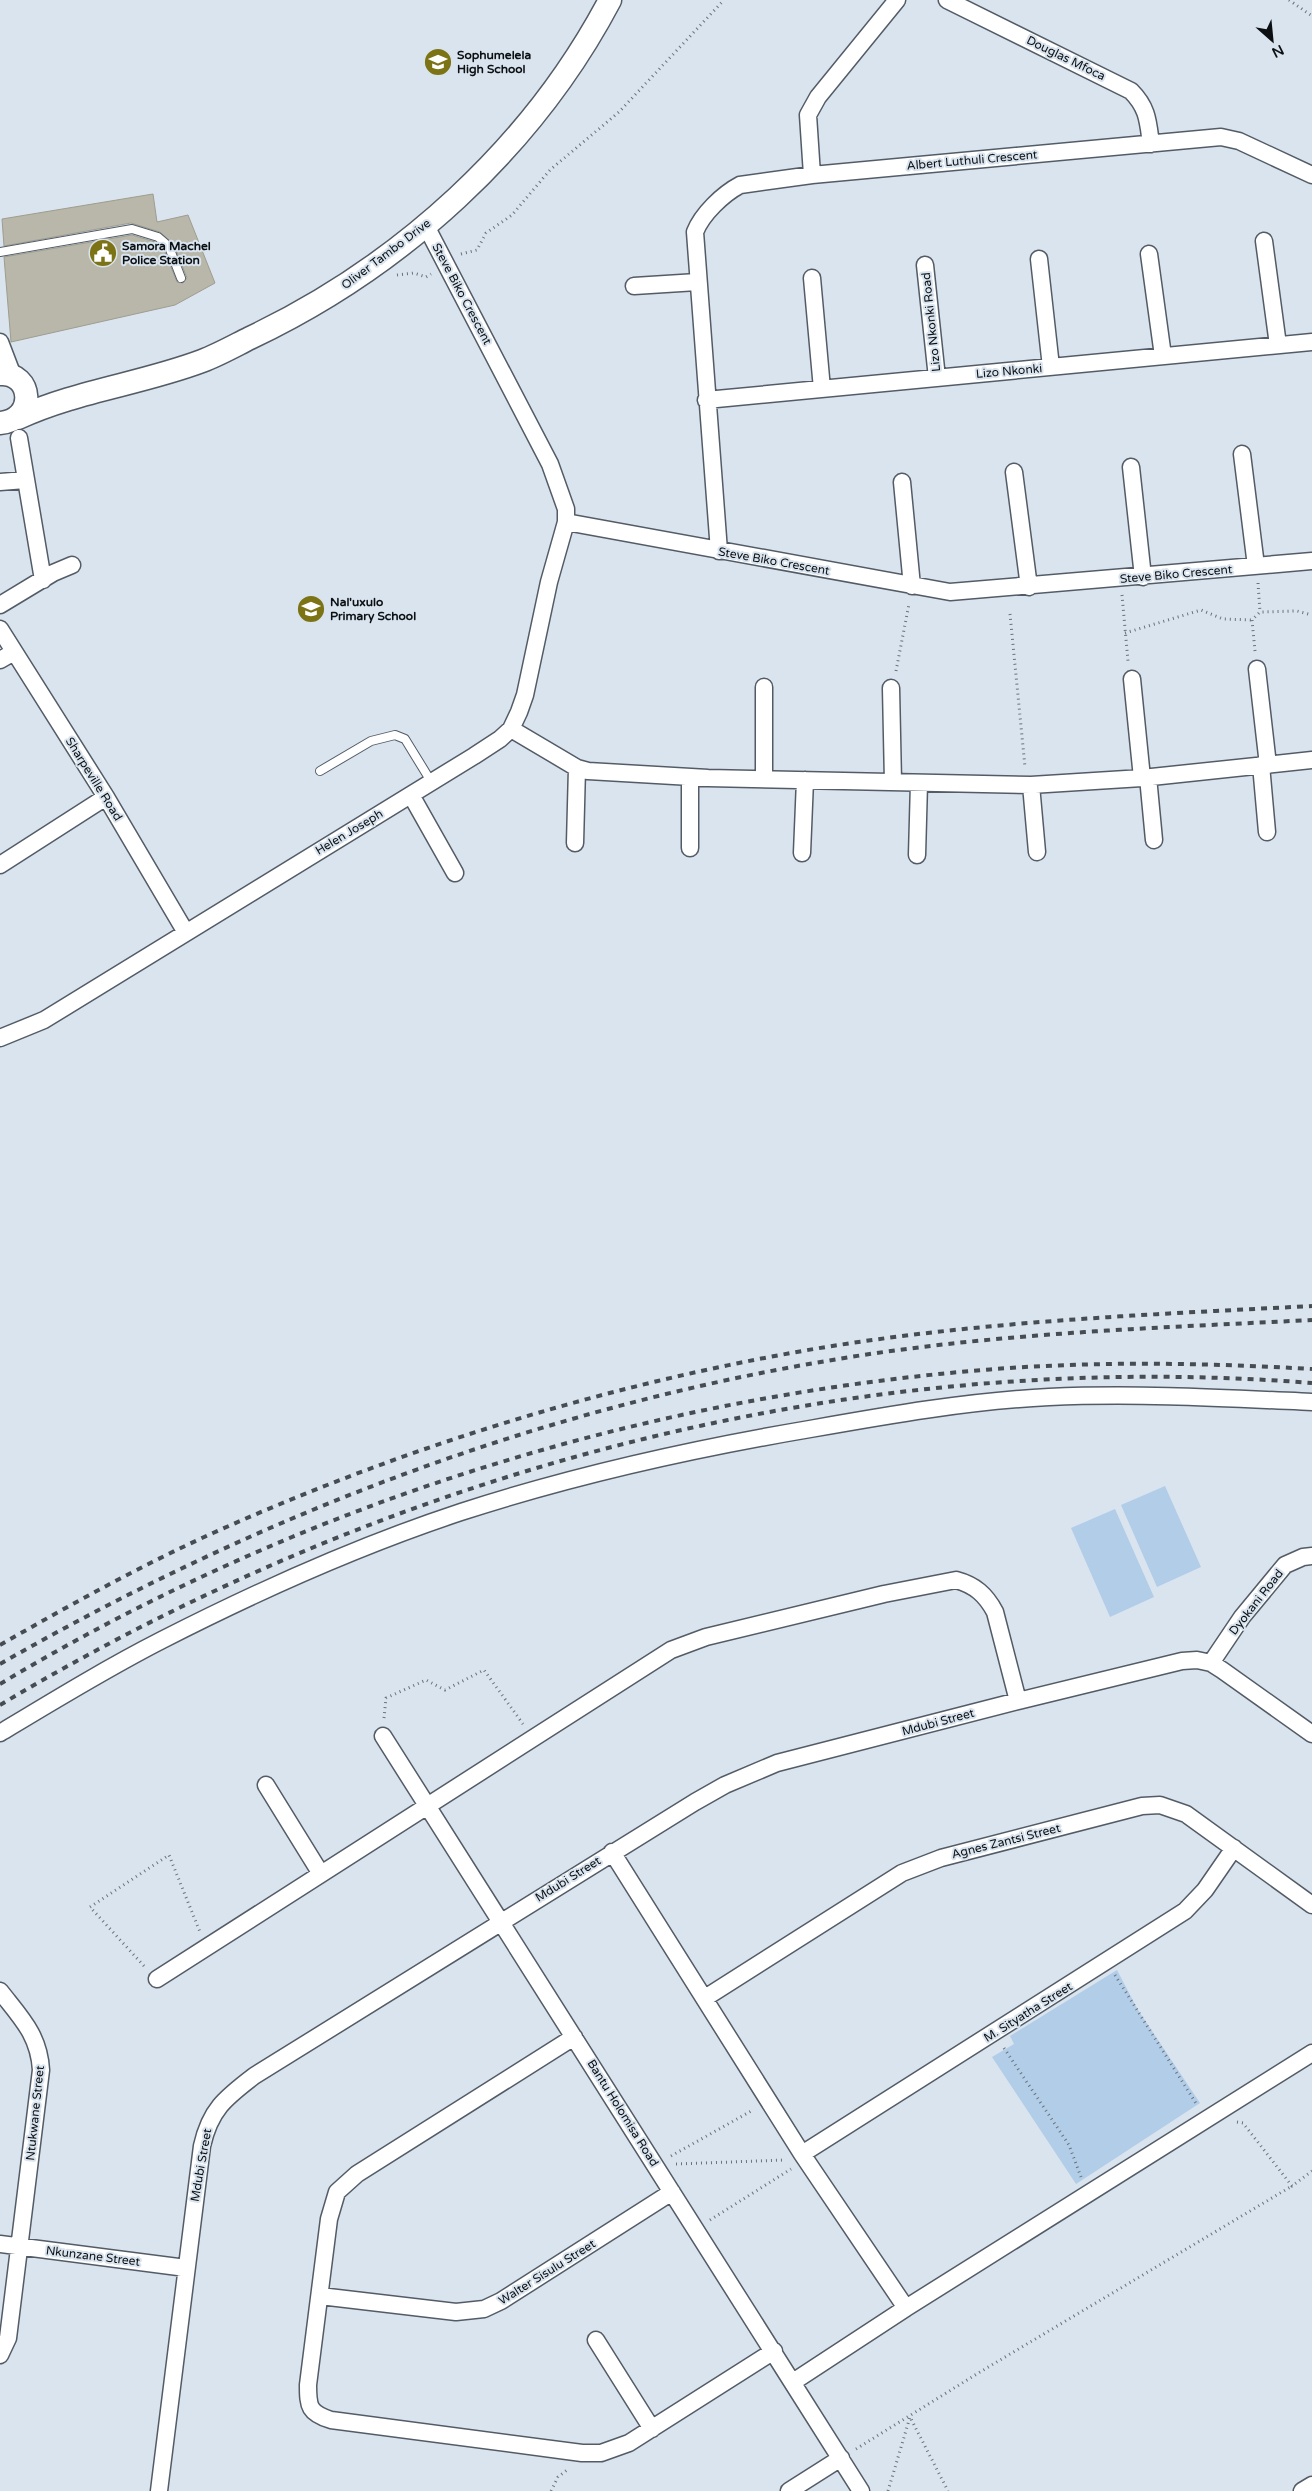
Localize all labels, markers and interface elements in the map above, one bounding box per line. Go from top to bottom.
north arrow [1247,15,1297,65]
street label: Douglas Mfoca [1024,33,1108,83]
text: N [1269,41,1287,61]
school or university icon: Sophumelela High School [423,47,453,77]
place label: Sophumelela High School [457,48,531,77]
street label: Albert Luthuli Crescent [906,147,1038,173]
street label: Oliver Tambo Drive [339,216,434,292]
public building icon: Samora Machel Police Station [88,238,118,268]
place label: Samora Machel Police Station [122,239,211,267]
street label: Steve Biko Crescent [429,241,495,347]
street label: Lizo Nkonki Road [919,272,943,372]
street label: Lizo Nkonki [975,361,1043,381]
street label: Steve Biko Crescent [717,544,831,578]
street label: Steve Biko Crescent [1119,562,1233,586]
school or university icon: Nal'uxulo Primary School [296,594,326,624]
place label: Nal'uxulo Primary School [330,595,416,624]
street label: Sharpeville Road [63,735,125,823]
street label: Helen Joseph [313,806,385,858]
street label: Dyokani Road [1226,1566,1286,1638]
street label: Mdubi Street [900,1706,976,1738]
street label: Agnes Zantsi Street [950,1821,1062,1861]
street label: Mdubi Street [533,1853,604,1905]
street label: M. Sityatha Street [981,1979,1075,2045]
street label: Bantu Holomisa Road [584,2057,662,2169]
street label: Ntukwane Street [23,2064,47,2161]
street label: Mdubi Street [188,2127,214,2203]
street label: Walter Sisulu Street [496,2236,598,2307]
street label: Nkunzane Street [45,2243,141,2269]

